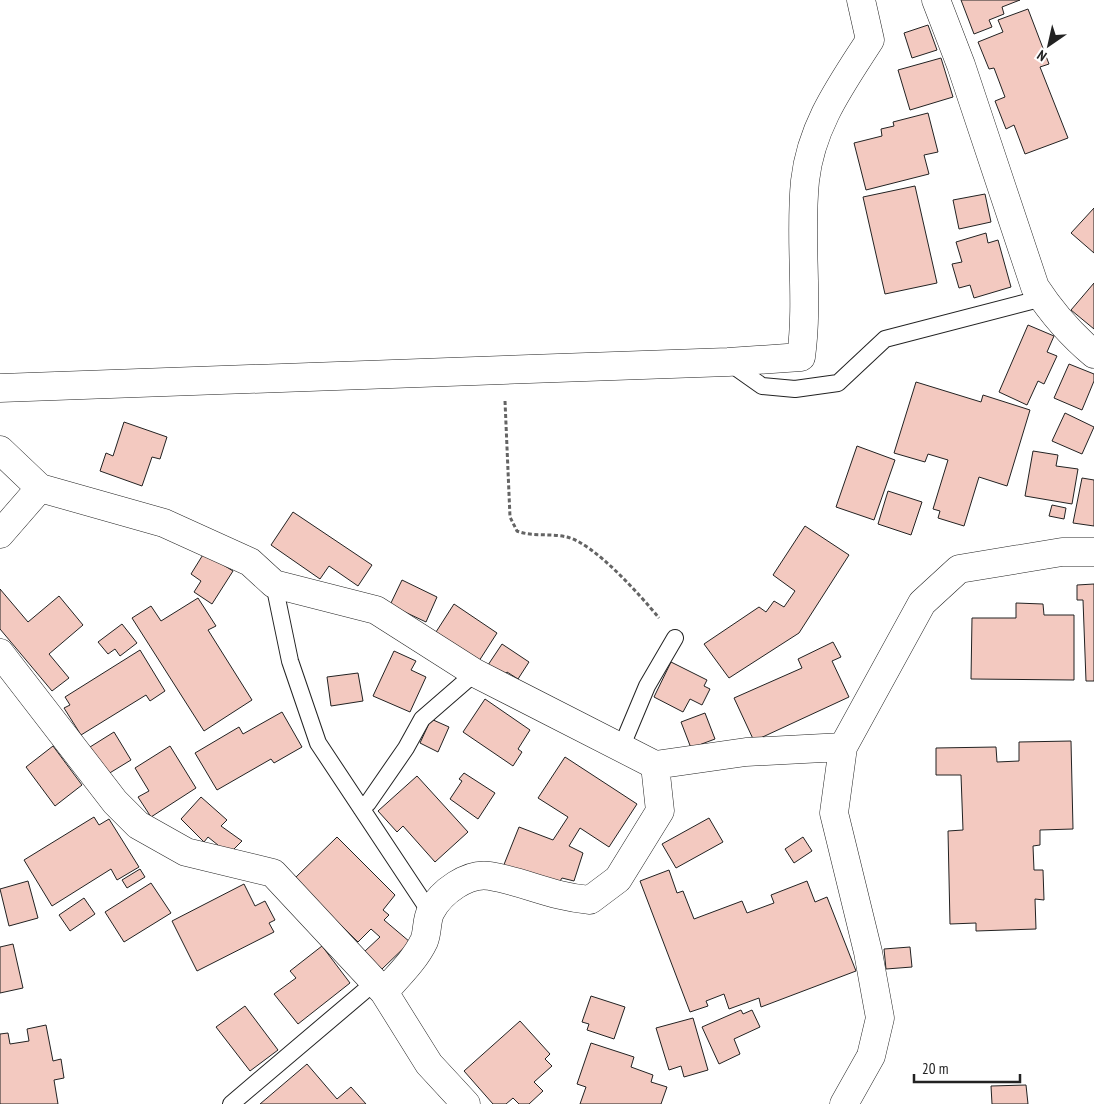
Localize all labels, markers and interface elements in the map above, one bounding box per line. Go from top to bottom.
north arrow [1024,20,1074,70]
text: N [1034,46,1050,65]
scale bar [914,1052,1020,1084]
text: 20 m [922,1059,948,1078]

